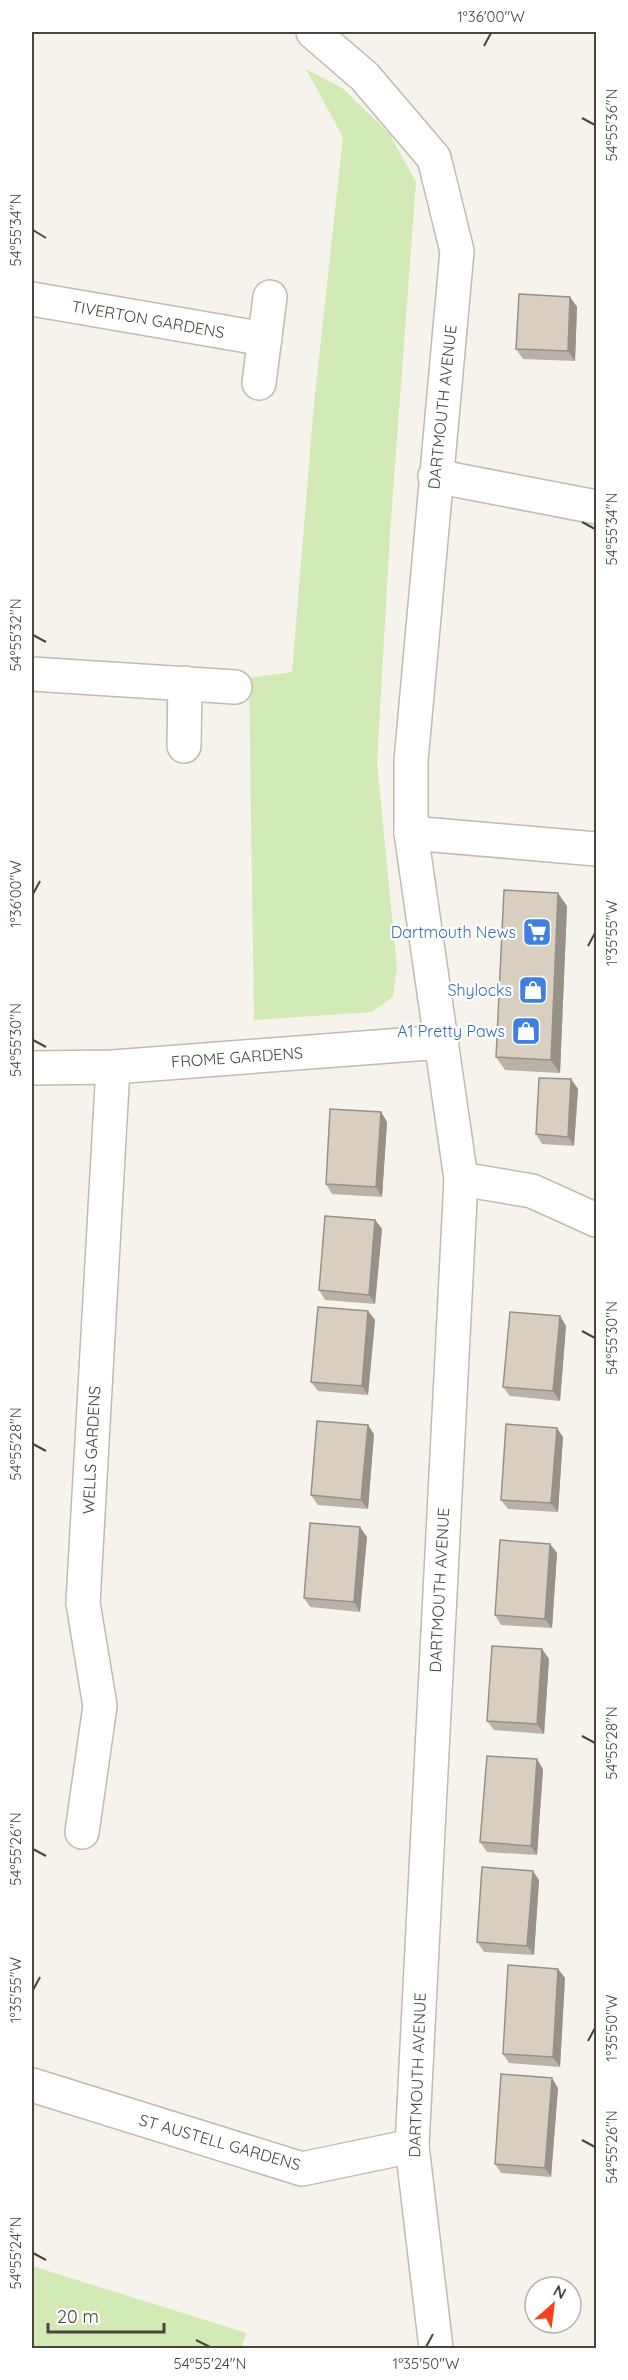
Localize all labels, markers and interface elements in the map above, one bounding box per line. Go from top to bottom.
text: 1°36'00"W [457,7,525,26]
text: 54°55'36"N [602,89,621,161]
text: 54°55'34"N [6,194,25,266]
street label: TIVERTON GARDENS [70,296,226,342]
street label: DARTMOUTH AVENUE [423,324,461,490]
text: 54°55'34"N [602,493,621,565]
text: 54°55'32"N [6,598,25,672]
text: 1°36'00"W [6,860,25,928]
text: 1°35'55"W [602,899,621,966]
supermarket icon: Dartmouth News [521,916,553,948]
place label: Dartmouth News [391,922,516,942]
shop icon: Shylocks [517,974,549,1006]
place label: Shylocks [447,980,512,1000]
text: 54°55'30"N [6,1003,25,1077]
shop icon: A1 Pretty Paws [510,1015,542,1047]
place label: A1 Pretty Paws [397,1021,505,1041]
street label: FROME GARDENS [170,1042,304,1072]
text: 54°55'30"N [602,1301,621,1375]
street label: WELLS GARDENS [78,1385,104,1515]
text: 54°55'28"N [6,1407,25,1481]
street label: DARTMOUTH AVENUE [425,1507,453,1673]
text: 54°55'28"N [602,1706,621,1780]
text: 54°55'26"N [6,1812,25,1886]
text: 1°35'55"W [6,1956,25,2023]
street label: DARTMOUTH AVENUE [404,1992,430,2158]
text: 1°35'50"W [602,1994,621,2061]
street label: ST AUSTELL GARDENS [137,2109,303,2175]
text: 54°55'26"N [602,2110,621,2184]
text: 54°55'24"N [6,2217,25,2289]
north arrow [523,2275,583,2335]
text: N [550,2280,570,2303]
scale bar [48,2296,164,2334]
text: 20 m [57,2305,99,2328]
text: 54°55'24"N [174,2354,246,2373]
text: 1°35'50"W [393,2354,460,2373]

